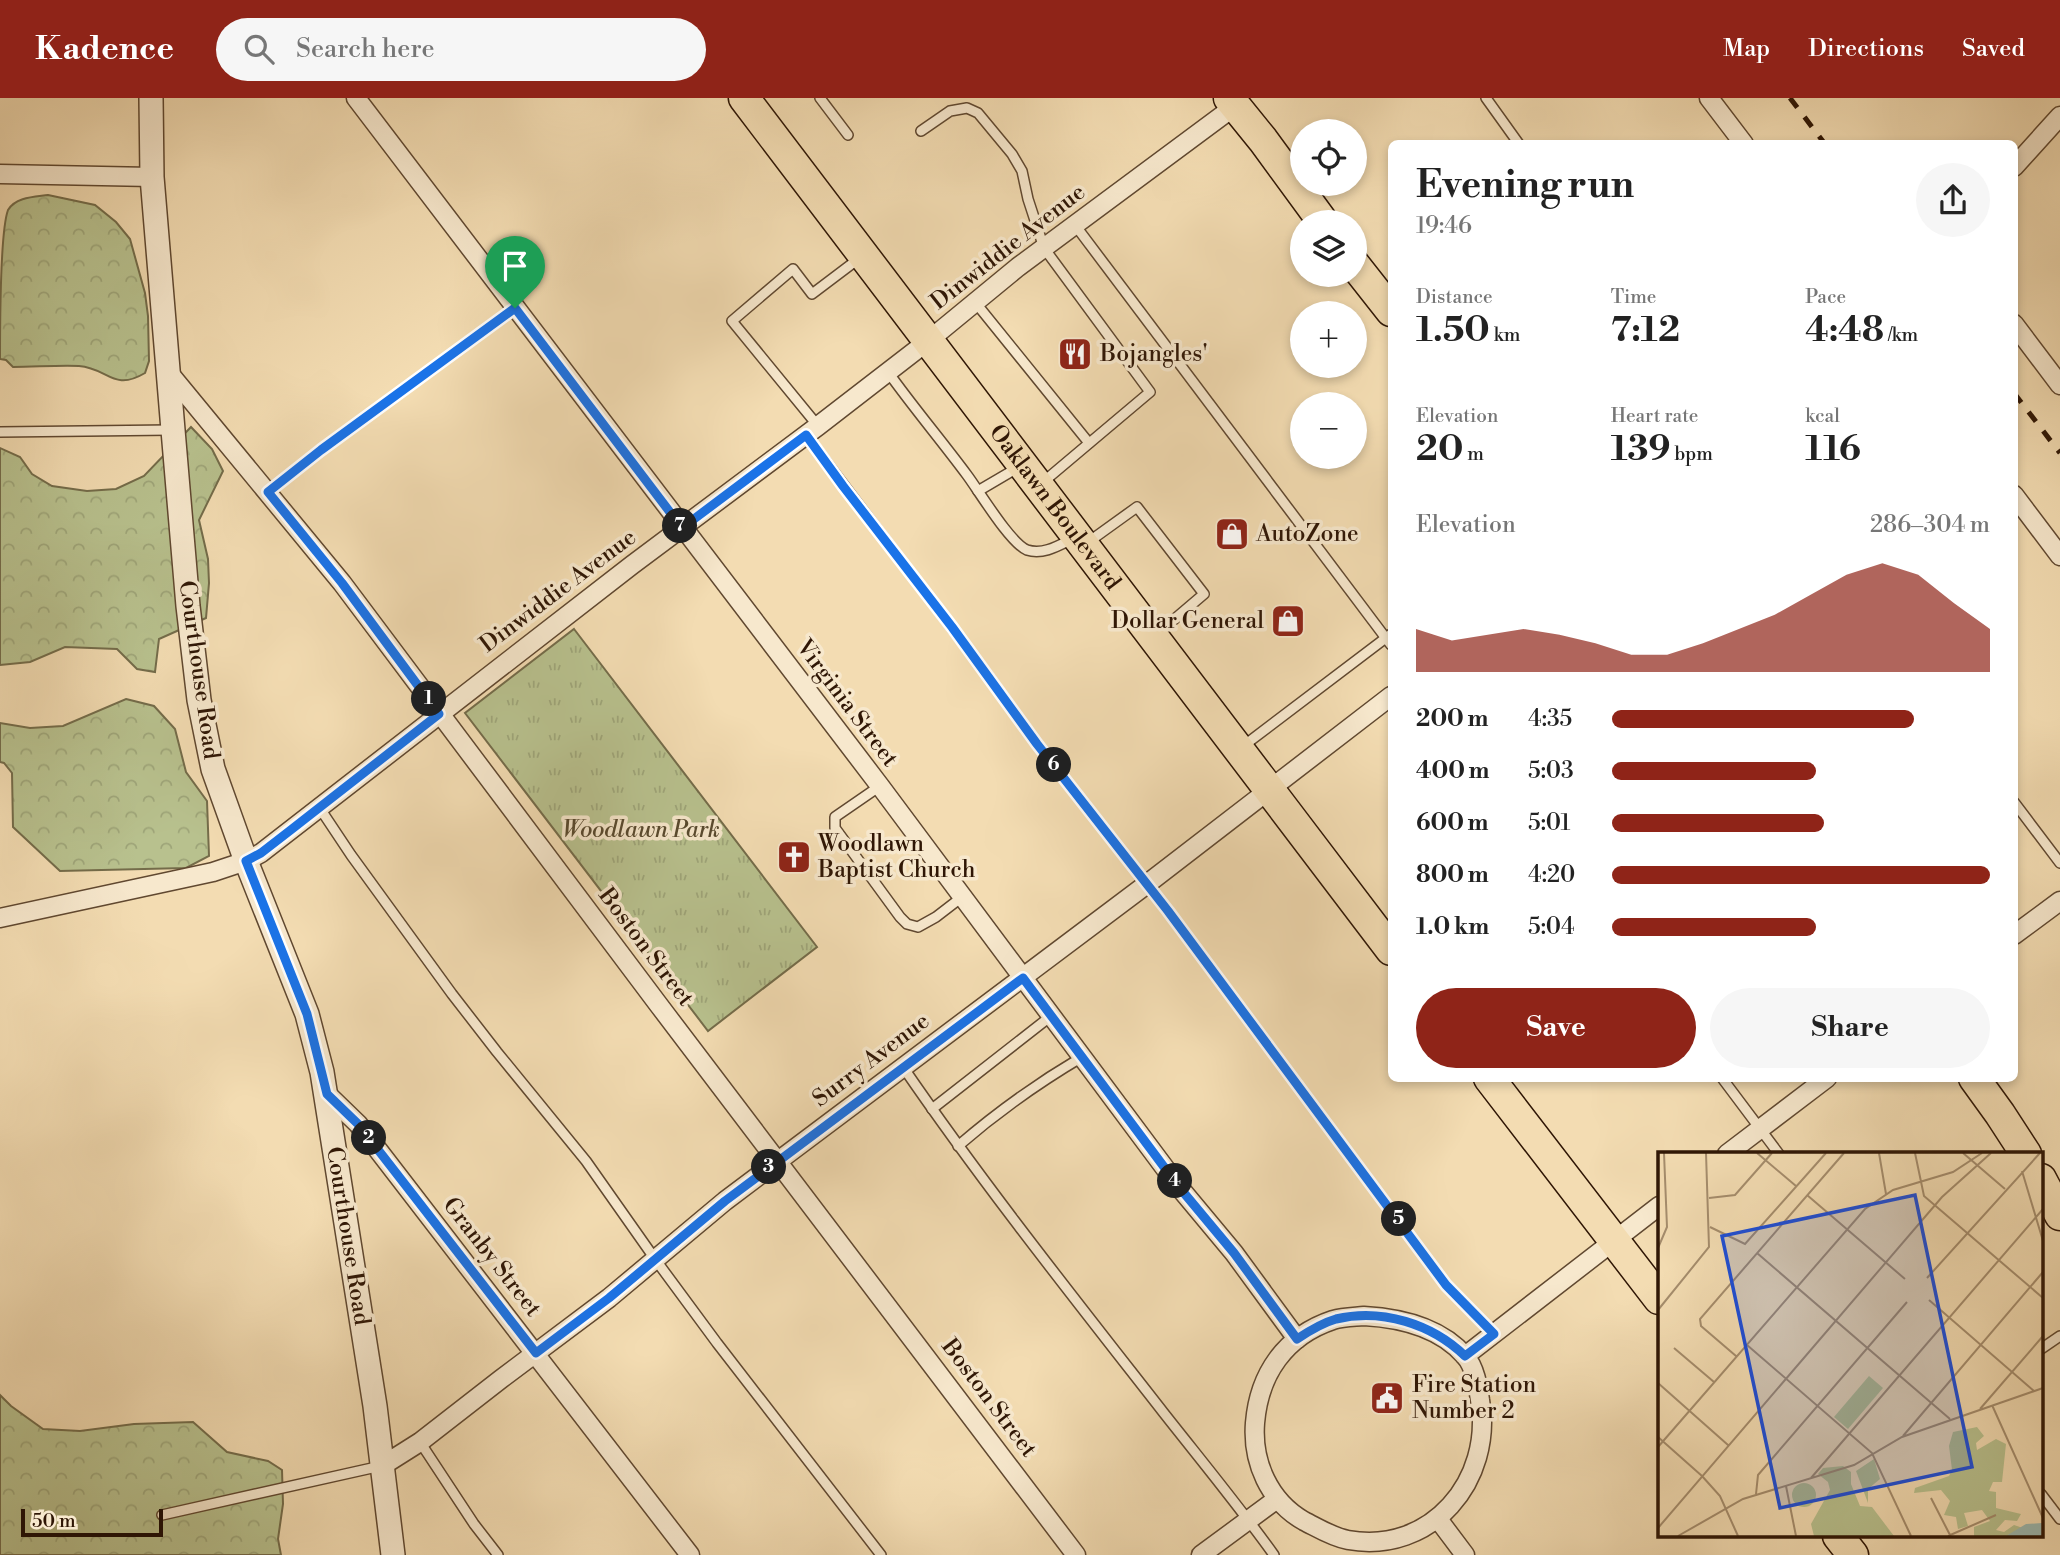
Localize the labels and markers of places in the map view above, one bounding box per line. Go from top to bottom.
pin [485,236,545,308]
restaurant icon: Bojangles' [1056,335,1094,373]
place label: Bojangles' [1099,340,1208,368]
pin: 7 [662,508,698,544]
shop icon: AutoZone [1213,515,1251,553]
place label: AutoZone [1255,520,1359,548]
shop icon: Dollar General [1269,602,1307,640]
place label: Dollar General [1111,607,1264,635]
pin: 1 [412,682,446,716]
pin: 6 [1036,748,1072,782]
place label: Woodlawn Baptist Church [817,830,976,884]
church icon: Woodlawn Baptist Church [775,838,813,876]
pin: 2 [352,1121,386,1156]
pin: 3 [752,1150,786,1184]
pin: 4 [1158,1164,1192,1198]
pin: 5 [1382,1202,1416,1236]
place label: Fire Station Number 2 [1412,1371,1537,1425]
public building icon: Fire Station Number 2 [1368,1379,1406,1417]

